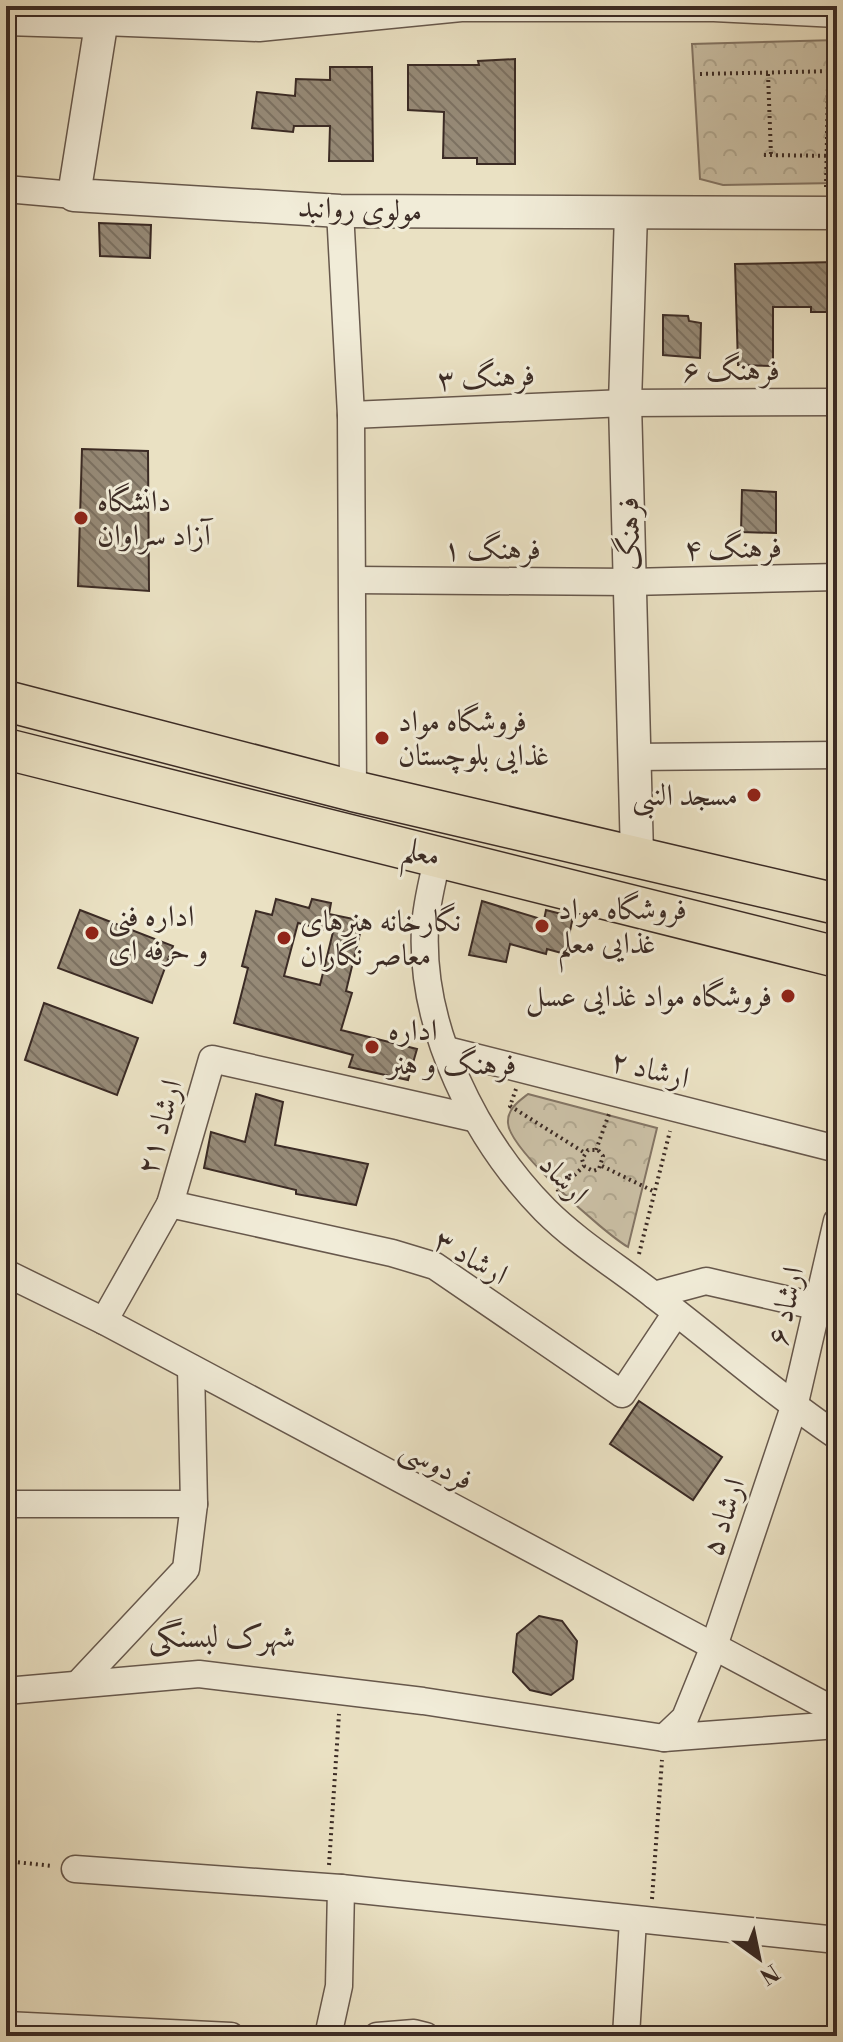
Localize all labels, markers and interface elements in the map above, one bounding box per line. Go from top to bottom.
street label: مولوی روانبد [297,189,423,231]
street label: فرهنگ ۶ [682,351,780,390]
street label: فرهنگ ۳ [436,355,536,400]
place label: دانشگاه آزاد سراوان [97,482,214,555]
street label: فرهنگ [609,496,650,572]
marker: دانشگاه آزاد سراوان [72,509,90,527]
street label: فرهنگ ۴ [684,528,782,569]
street label: فرهنگ ۱ [443,530,541,569]
place label: فروشگاه مواد غذایی بلوچستان [398,702,549,775]
marker: فروشگاه مواد غذایی بلوچستان [373,729,391,747]
place label: مسجد النبی [632,777,738,819]
marker: مسجد النبی [745,786,763,804]
street label: معلم [397,830,444,886]
place label: فروشگاه مواد غذایی معلم [558,890,687,973]
place label: اداره فنی و حرفه ای [108,898,208,970]
place label: نگارخانه هنرهای معاصر نگاران [300,902,461,975]
marker: فروشگاه مواد غذایی معلم [533,917,551,935]
marker: اداره فنی و حرفه ای [83,924,101,942]
marker: نگارخانه هنرهای معاصر نگاران [275,929,293,947]
place label: فروشگاه مواد غذایی عسل [526,977,772,1017]
marker: فروشگاه مواد غذایی عسل [779,987,797,1005]
place label: اداره فرهنگ و هنر [385,1012,516,1084]
marker: اداره فرهنگ و هنر [363,1038,381,1056]
street label: ارشاد ۲ [607,1042,693,1098]
street label: ارشاد ۲۱ [128,1075,192,1179]
street label: ارشاد [530,1146,596,1213]
street label: ارشاد ۳ [427,1222,514,1294]
street label: ارشاد ۶ [759,1263,813,1349]
street label: فردوسی [393,1430,479,1501]
street label: ارشاد ۵ [694,1474,754,1561]
district label: شهرک لبسنگی [148,1617,296,1657]
north arrow [719,1918,799,1998]
text: N [754,1957,784,1990]

